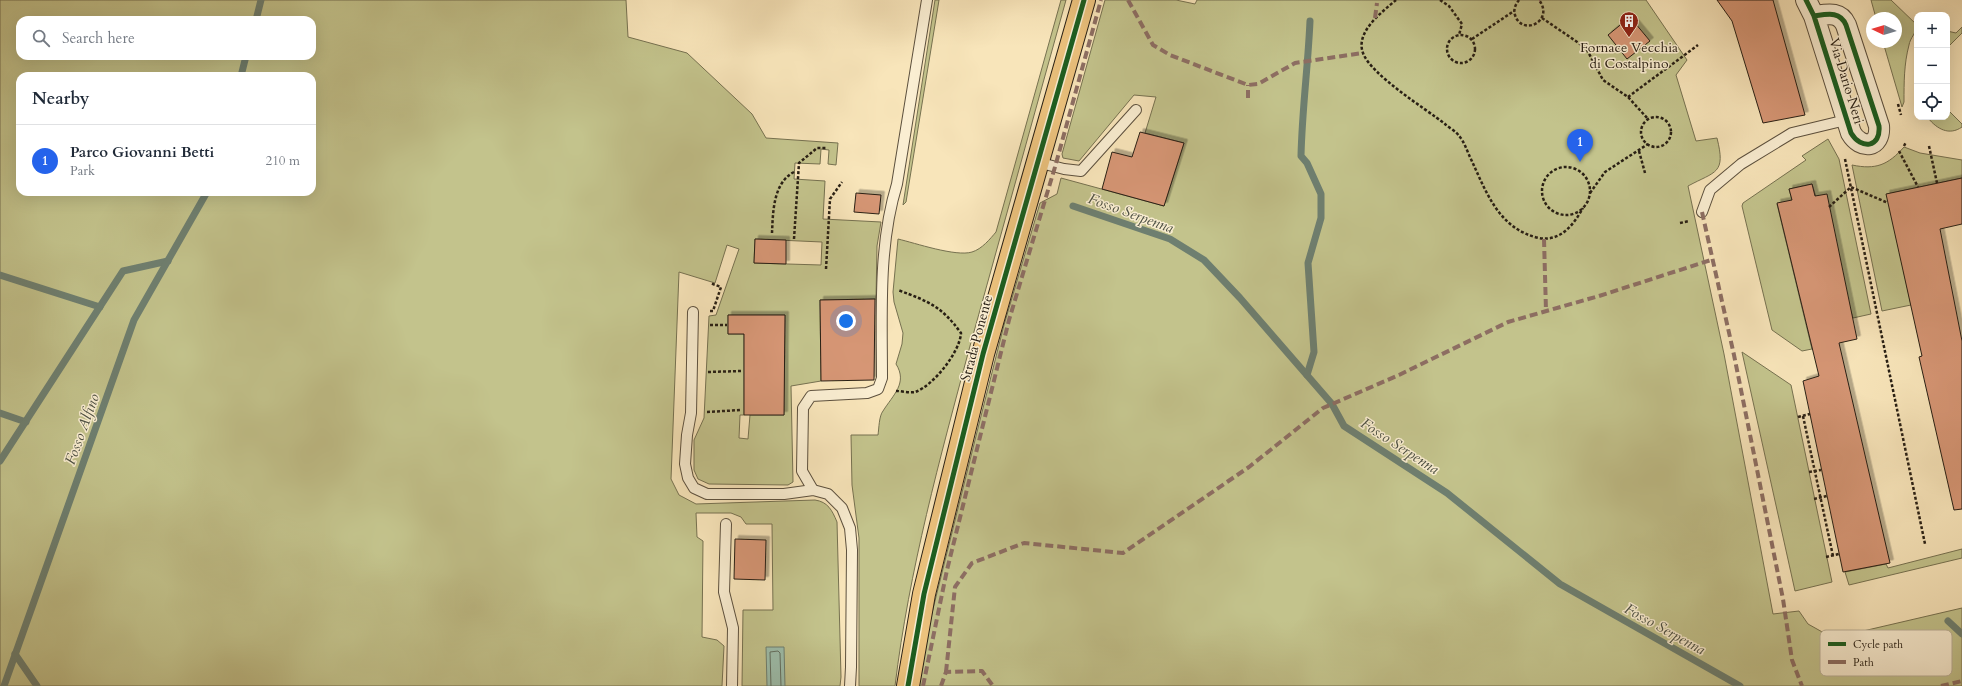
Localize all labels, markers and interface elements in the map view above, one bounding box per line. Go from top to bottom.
building icon: Fornace Vecchia di Costalpino [1618,10,1640,38]
north arrow [1866,12,1902,48]
map controls [1914,12,1950,120]
button: + [1914,12,1950,48]
search box [16,16,316,60]
icon: search [30,27,52,49]
text: Search here [62,28,135,48]
street label: Via Dario Neri [1824,36,1869,127]
place label: Fornace Vecchia di Costalpino [1580,38,1678,73]
button: − [1914,48,1950,84]
button: locate [1914,84,1950,120]
text: Nearby [32,87,89,110]
pin: 1 [1567,129,1593,162]
text: Parco Giovanni Betti [70,142,214,162]
text: 1 [42,152,48,170]
text: 210 m [266,152,300,170]
text: Park [70,162,95,180]
water label: Fosso Serpenna [1086,188,1177,238]
street label: Strada Ponente [956,293,997,383]
your location [836,311,856,331]
water label: Fosso Alfino [60,391,104,467]
water label: Fosso Serpenna [1357,413,1443,479]
water label: Fosso Serpenna [1621,599,1709,660]
legend [1820,630,1952,676]
text: Cycle path [1853,637,1903,652]
text: Path [1853,655,1874,670]

